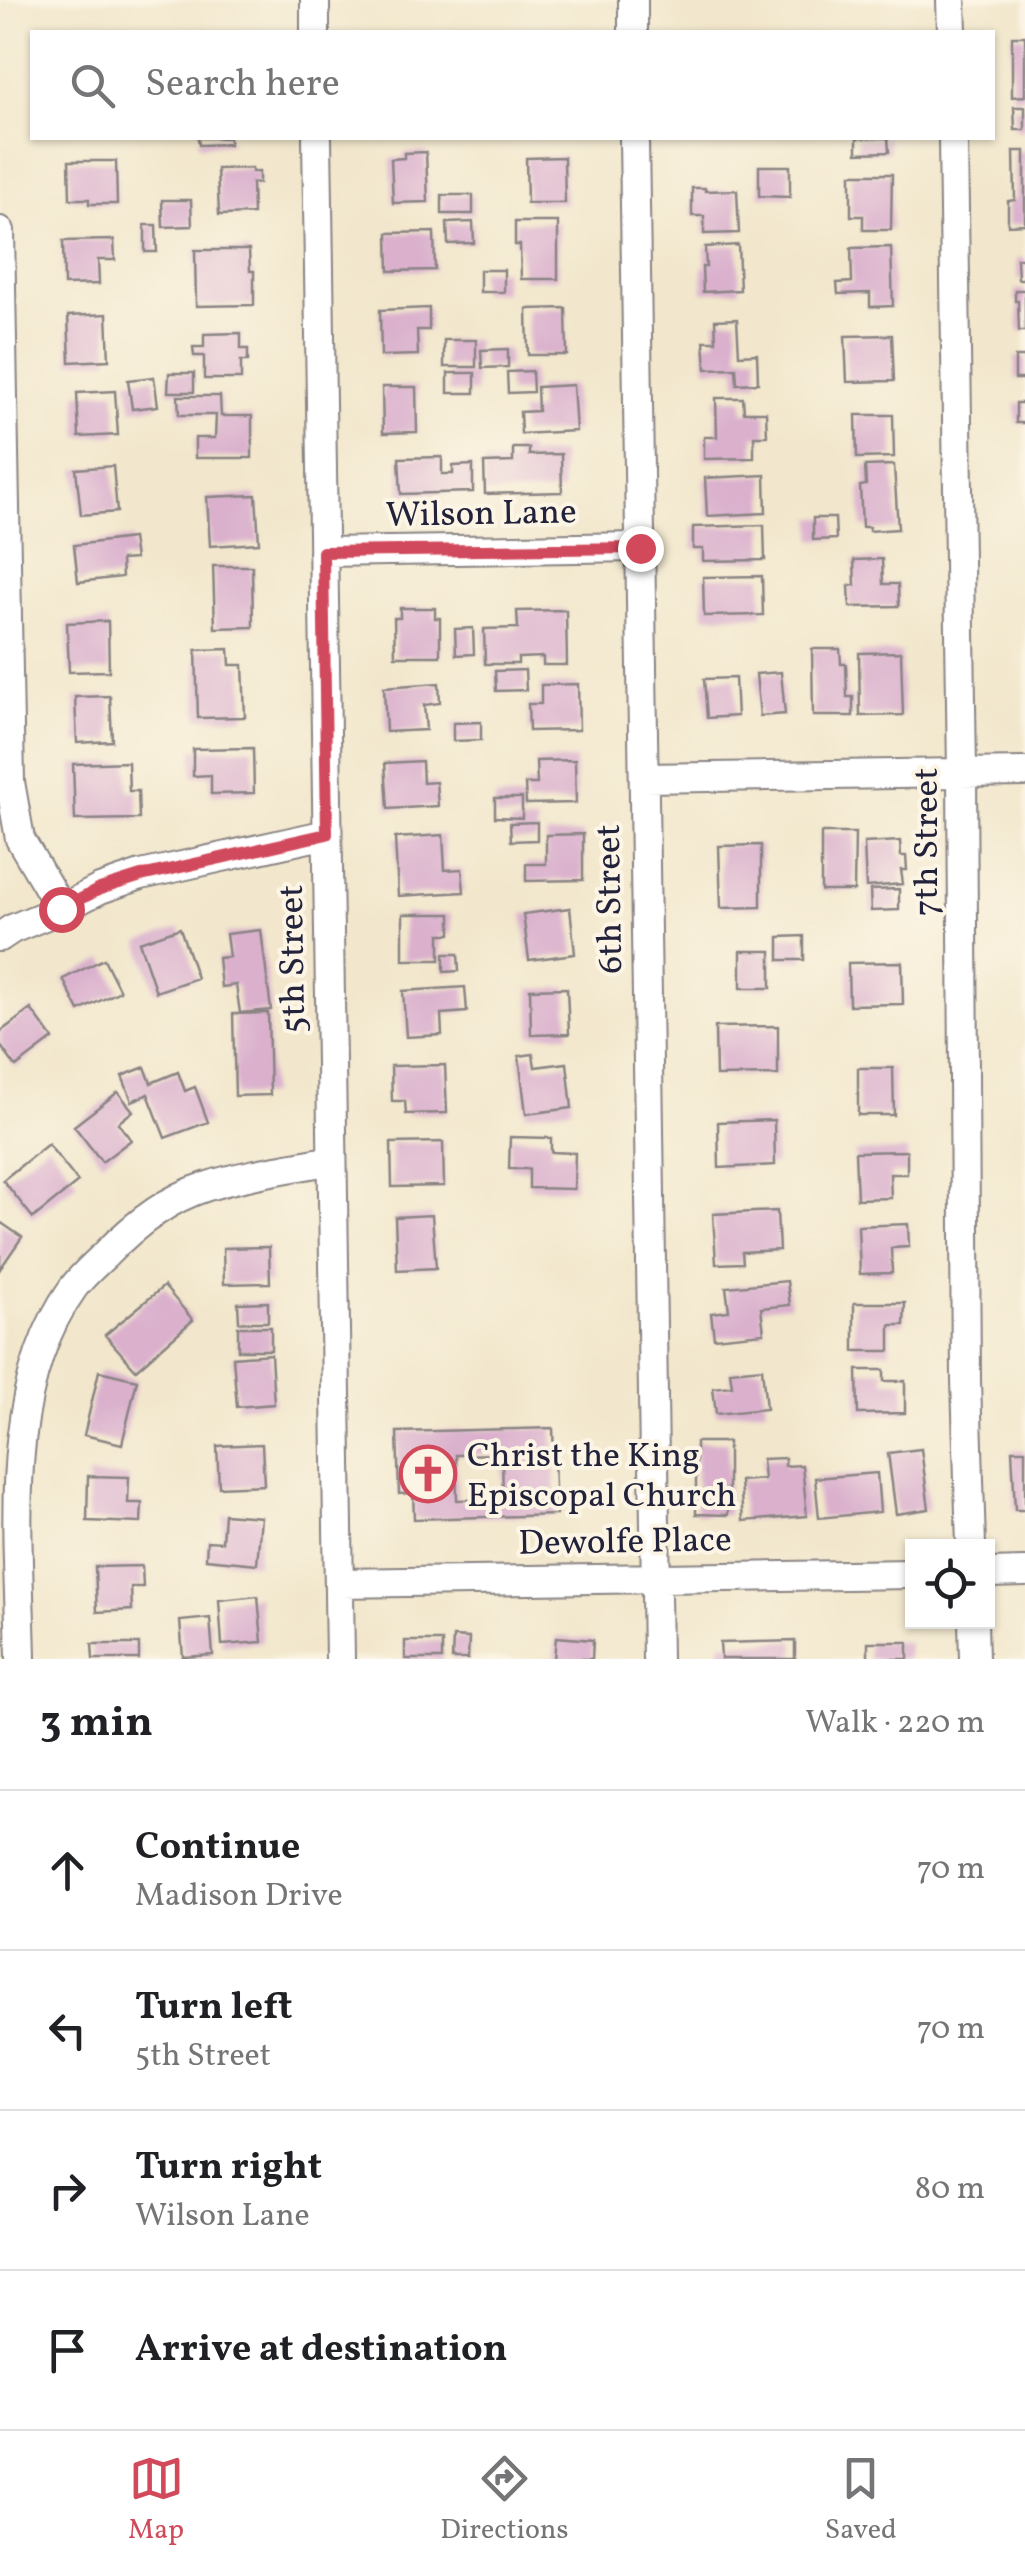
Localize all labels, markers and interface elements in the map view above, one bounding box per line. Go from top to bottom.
search box [30,30,995,140]
icon: search [65,58,120,113]
text: Search here [145,59,340,112]
street label: Wilson Lane [385,489,577,541]
route end [618,526,664,572]
street label: 7th Street [904,768,952,916]
street label: 6th Street [586,824,636,974]
street label: 5th Street [269,884,319,1034]
route start [39,887,85,933]
place label: Christ the King Episcopal Church [467,1433,737,1521]
church icon: Christ the King Episcopal Church [398,1444,458,1504]
street label: Dewolfe Place [518,1517,732,1569]
map controls [905,1539,995,1629]
button: locate [905,1539,995,1629]
text: 3 min [40,1695,153,1754]
text: Walk · 220 m [805,1702,985,1746]
text: Continue [135,1822,300,1875]
icon: ahead [40,1843,95,1898]
text: 70 m [917,1848,985,1892]
text: Madison Drive [135,1875,343,1919]
text: Turn left [135,1982,292,2035]
icon: left [40,2003,95,2058]
text: 70 m [917,2008,985,2052]
text: 5th Street [135,2035,271,2079]
text: Turn right [135,2142,322,2195]
icon: right [40,2163,95,2218]
text: 80 m [915,2168,985,2212]
text: Wilson Lane [135,2195,310,2239]
icon: arrive [40,2323,95,2378]
text: Arrive at destination [135,2324,508,2377]
tab: Map [128,2451,184,2550]
tab: Directions [440,2451,569,2550]
tab: Saved [825,2451,897,2550]

